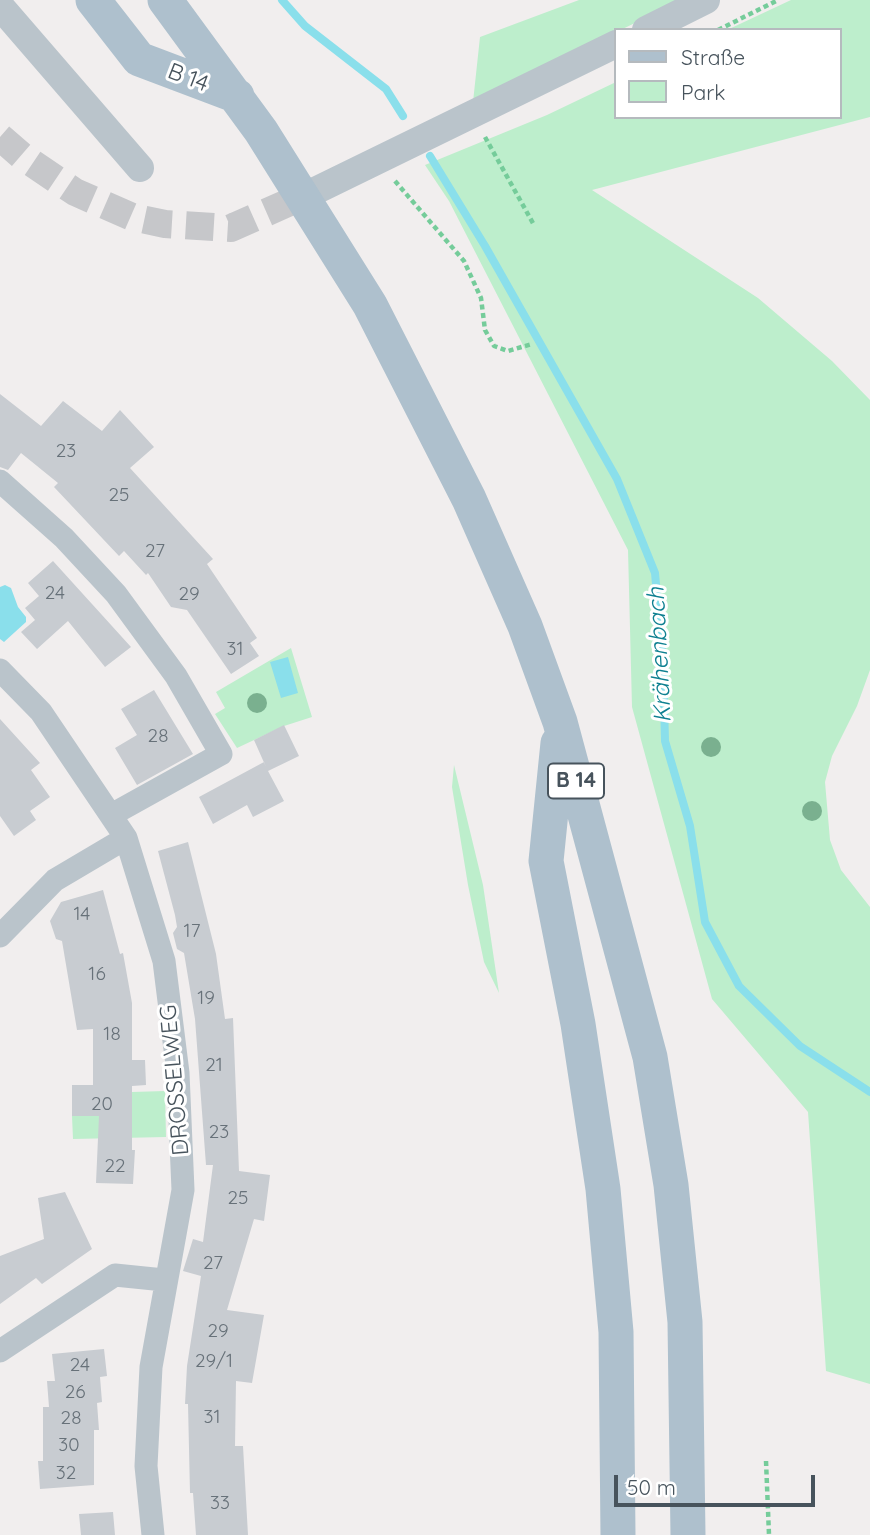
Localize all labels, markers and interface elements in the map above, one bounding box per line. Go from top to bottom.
legend [614,28,842,119]
text: Straße [681,44,745,70]
street label: B 14 [164,58,212,98]
text: Park [681,79,725,105]
house number: 23 [56,440,76,462]
house number: 25 [109,484,129,506]
house number: 27 [145,540,165,562]
house number: 24 [45,582,65,604]
house number: 29 [178,583,200,605]
water label: Krähenbach [642,586,678,724]
house number: 31 [227,638,243,660]
house number: 28 [148,725,168,747]
road number: B 14 [548,764,604,798]
house number: 14 [74,903,90,925]
house number: 17 [184,920,200,942]
house number: 16 [88,963,106,985]
house number: 19 [197,987,215,1009]
street label: DROSSELWEG [155,1004,195,1156]
house number: 18 [103,1023,121,1045]
house number: 21 [205,1054,223,1076]
house number: 20 [91,1093,113,1115]
house number: 23 [209,1121,229,1143]
house number: 22 [104,1155,126,1177]
house number: 25 [228,1187,248,1209]
house number: 27 [203,1252,223,1274]
house number: 29 [207,1320,229,1342]
house number: 29/1 [195,1350,233,1372]
house number: 24 [70,1354,90,1376]
house number: 26 [65,1381,85,1403]
house number: 31 [204,1406,220,1428]
house number: 28 [61,1407,81,1429]
house number: 30 [58,1434,80,1456]
house number: 32 [56,1462,76,1484]
scale bar [618,1462,819,1506]
text: 50 m [627,1474,676,1500]
house number: 33 [210,1492,230,1514]

